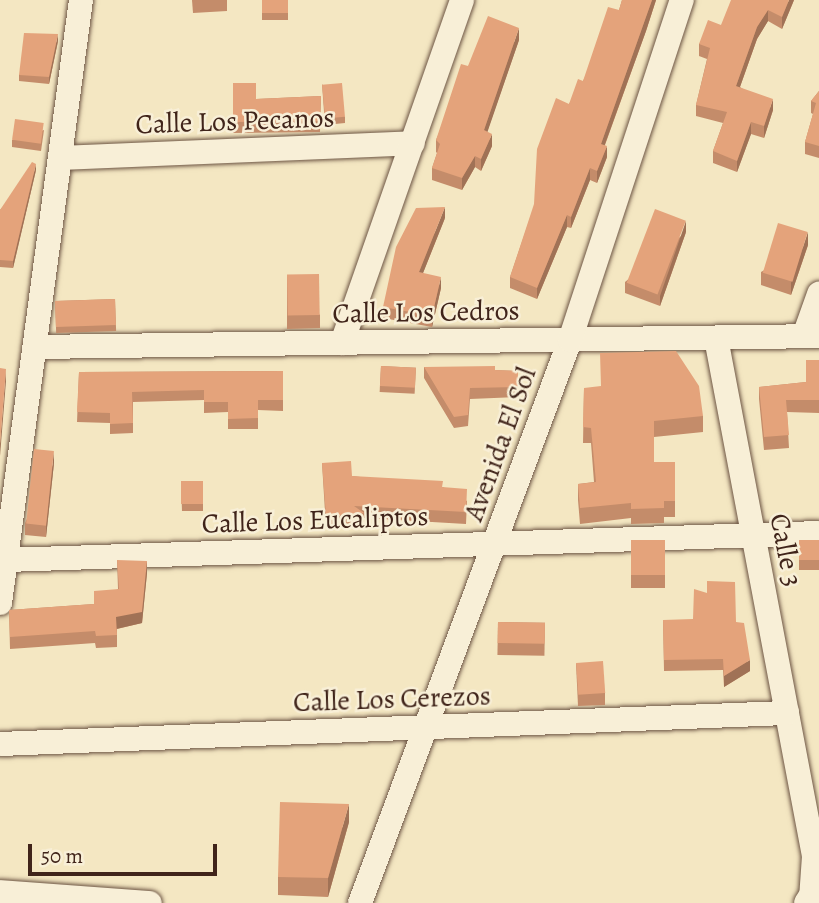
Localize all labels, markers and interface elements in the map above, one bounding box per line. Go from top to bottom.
street label: Calle Los Pecanos [135,101,335,141]
street label: Calle Los Cedros [332,294,520,330]
street label: Avenida El Sol [457,363,543,525]
street label: Calle Los Eucaliptos [201,499,429,541]
street label: Calle 3 [762,510,810,590]
street label: Calle Los Cerezos [293,679,491,719]
scale bar [32,830,220,874]
text: 50 m [41,842,83,870]

